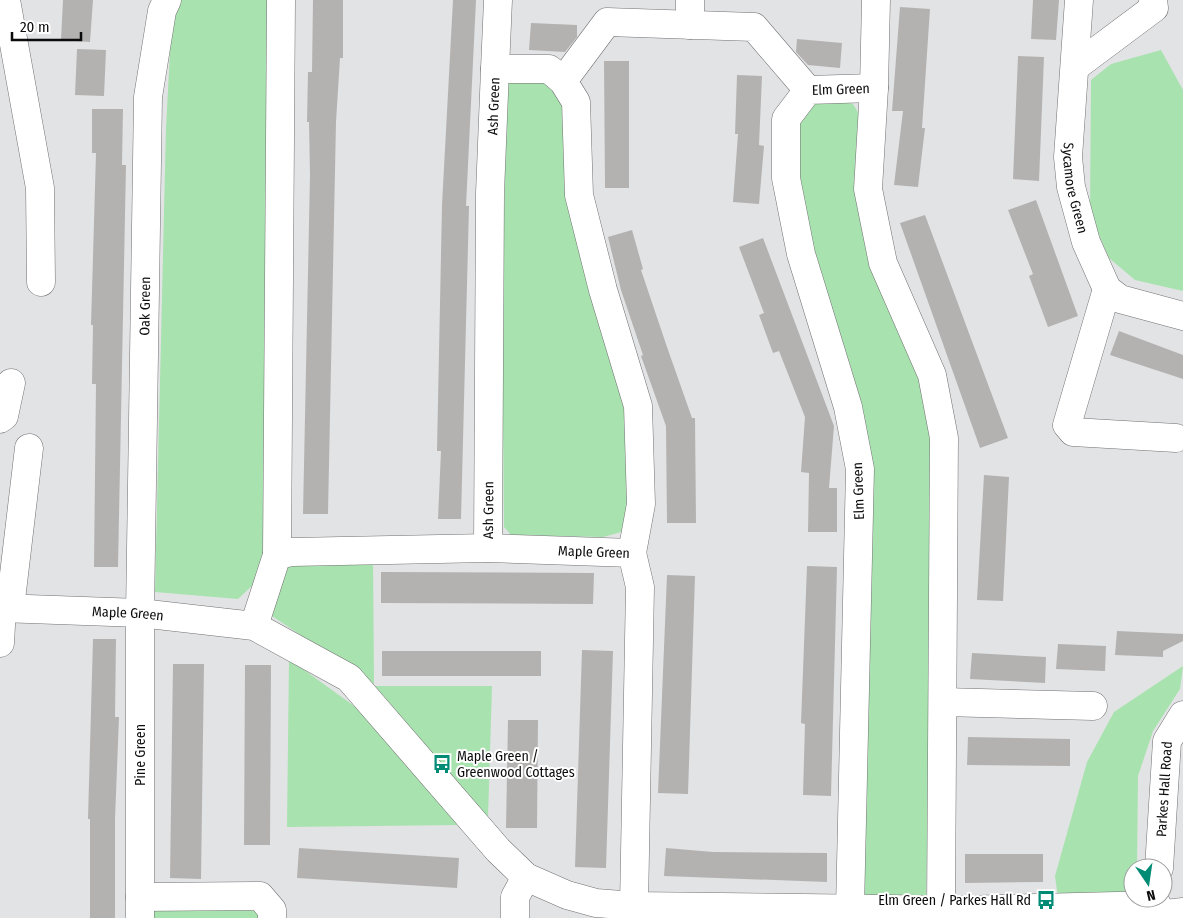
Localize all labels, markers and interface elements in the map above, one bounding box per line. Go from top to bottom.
scale bar [12,10,81,42]
text: 20 m [20,18,50,36]
street label: Ash Green [484,77,504,135]
street label: Elm Green [812,80,870,99]
street label: Sycamore Green [1059,142,1091,235]
street label: Oak Green [136,276,154,336]
street label: Elm Green [849,462,868,520]
street label: Ash Green [480,481,497,539]
street label: Maple Green [558,542,630,562]
street label: Maple Green [92,603,165,625]
street label: Pine Green [132,724,149,786]
street label: Parkes Hall Road [1153,741,1176,838]
place label: Maple Green / Greenwood Cottages [457,748,575,781]
bus stop icon: Maple Green / Greenwood Cottages [431,753,453,775]
north arrow [1123,858,1173,908]
text: N [1145,886,1157,904]
bus stop icon: Elm Green / Parkes Hall Rd [1035,889,1057,911]
place label: Elm Green / Parkes Hall Rd [878,892,1031,909]

